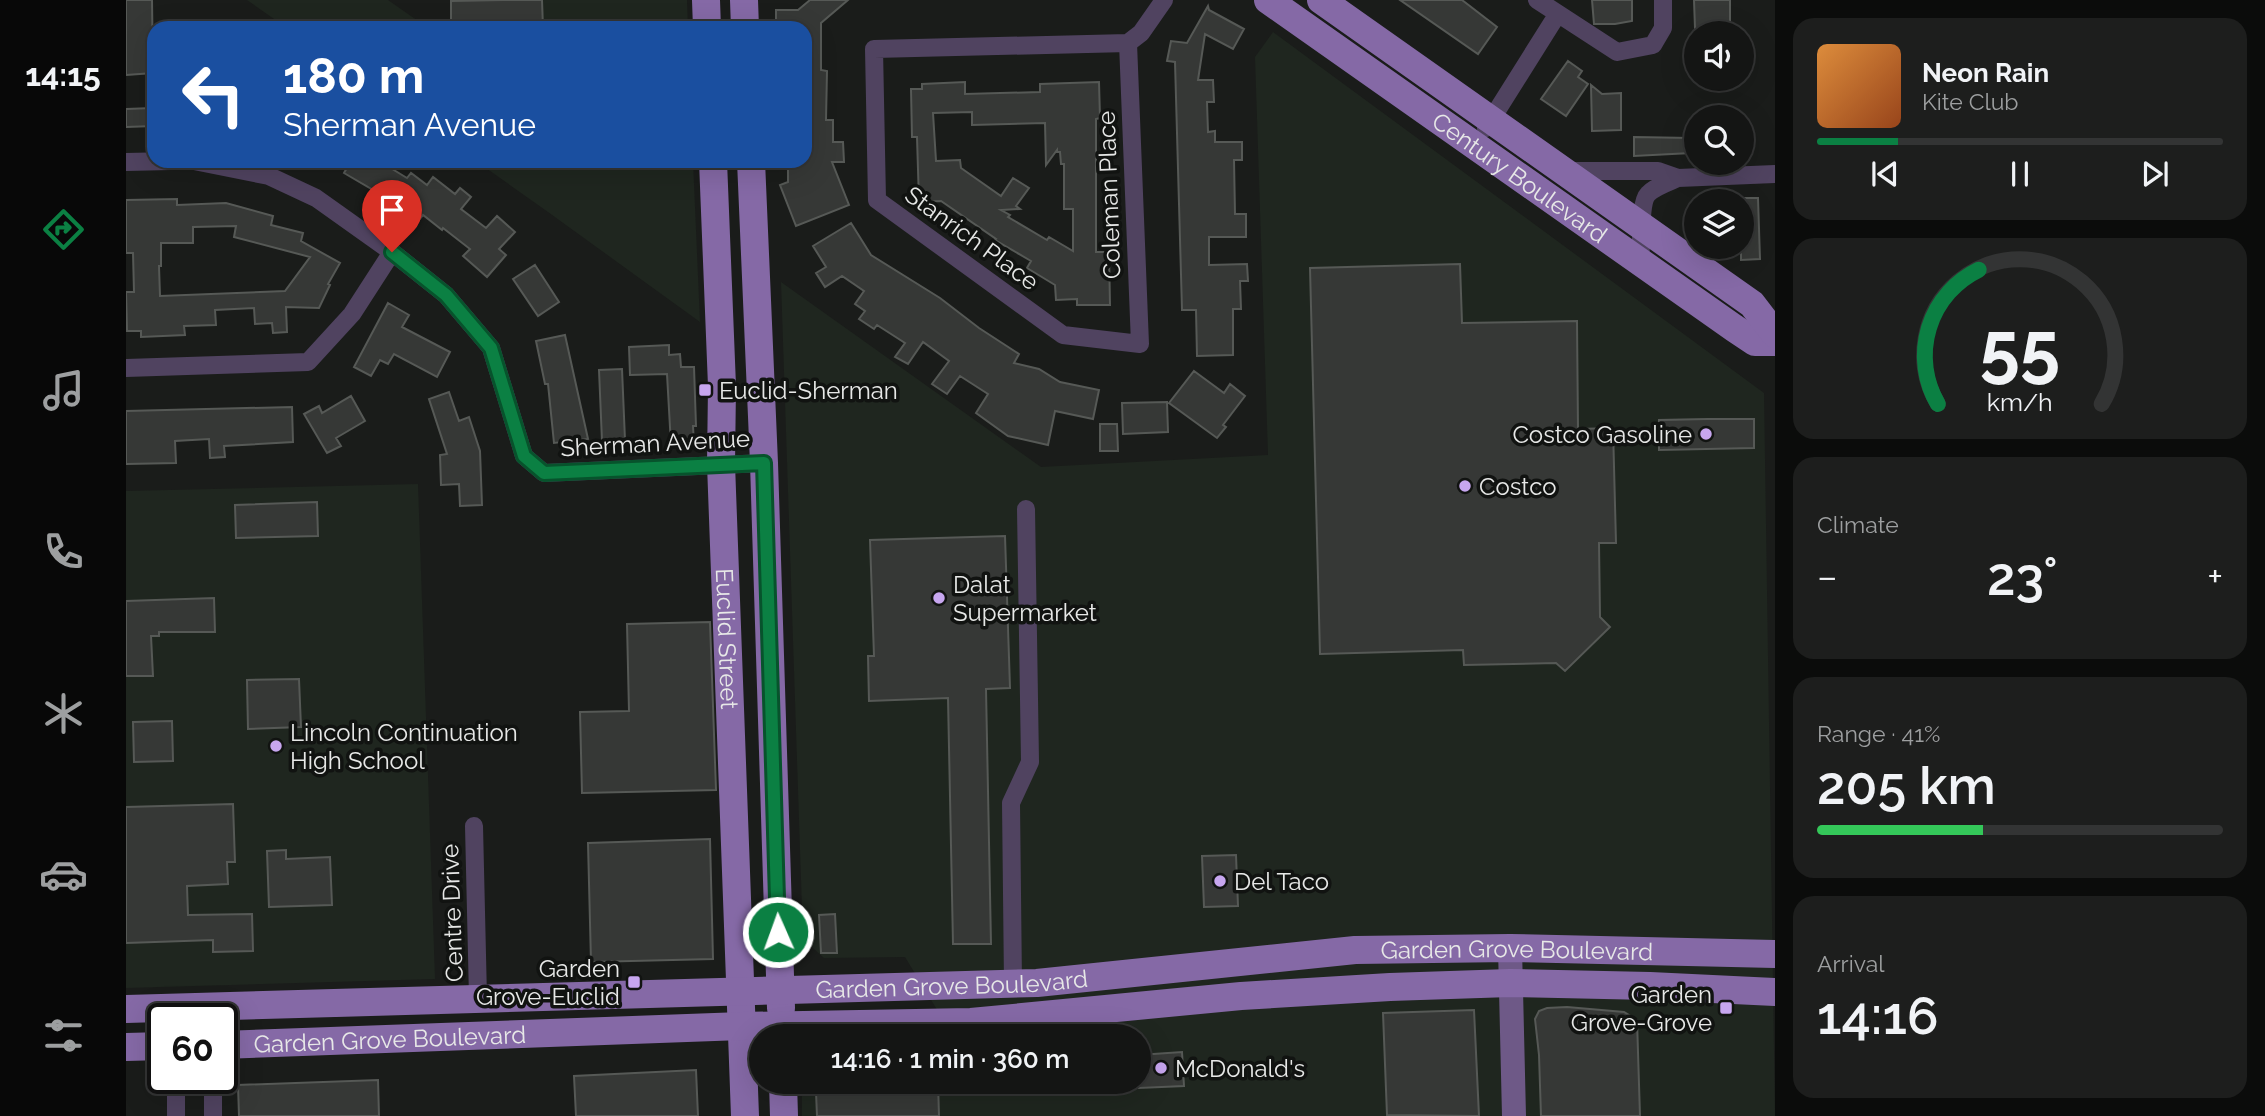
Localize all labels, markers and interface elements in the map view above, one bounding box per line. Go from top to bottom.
map controls [1684,21,1754,259]
button: sound [1684,21,1754,91]
text: 180 m [283,47,424,104]
icon: left [168,49,259,140]
text: 14:15 [25,56,101,93]
text: Neon Rain [1922,58,2049,88]
text: Kite Club [1922,88,2019,115]
button: search [1684,105,1754,175]
text: Sherman Avenue [283,106,536,143]
street label: Century Boulevard [1427,106,1613,249]
street label: Coleman Place [1092,110,1126,280]
icon: previous [1866,155,1904,193]
icon: pause [2001,155,2039,193]
icon: next [2136,155,2174,193]
pin [362,180,422,252]
street label: Stanrich Place [900,180,1044,296]
button: layers [1684,189,1754,259]
icon: arrive [373,191,411,229]
icon: directions [39,205,88,254]
text: 55 [1980,307,2060,392]
icon: music [39,366,88,415]
place label: Euclid-Sherman [719,376,898,405]
marker: Euclid-Sherman [697,382,713,398]
text: km/h [1987,387,2053,417]
place label: Costco Gasoline [1512,420,1692,449]
street label: Sherman Avenue [559,424,751,462]
marker: Costco Gasoline [1698,426,1714,442]
place label: Costco [1479,472,1557,501]
marker: Costco [1457,478,1473,494]
text: Climate [1817,511,1899,538]
icon: phone [39,527,88,576]
text: 23° [1987,546,2058,607]
text: − [1817,554,1837,599]
text: + [2207,554,2223,599]
street label: Euclid Street [710,568,745,710]
place label: Dalat Supermarket [953,570,1097,627]
marker: Dalat Supermarket [931,590,947,606]
icon: climate [39,689,88,738]
place label: Lincoln Continuation High School [290,718,518,775]
text: Range · 41% [1817,720,1940,747]
marker: Lincoln Continuation High School [268,738,284,754]
text: 205 km [1817,755,1996,816]
street label: Centre Drive [435,844,469,982]
icon: car [39,850,88,899]
place label: Del Taco [1234,867,1329,896]
marker: Del Taco [1212,873,1228,889]
position arrow [741,895,815,969]
street label: Garden Grove Boulevard [1380,933,1654,966]
text: Arrival [1817,950,1884,977]
place label: Garden Grove-Euclid [476,954,620,1011]
street label: Garden Grove Boulevard [815,963,1089,1004]
marker: Garden Grove-Euclid [626,974,642,990]
place label: Garden Grove-Grove [1571,980,1712,1037]
text: 14:16 [1817,985,1938,1046]
marker: Garden Grove-Grove [1718,1000,1734,1016]
speed limit sign: 60 [147,1003,238,1094]
icon: filters [39,1011,88,1060]
street label: Garden Grove Boulevard [253,1019,527,1058]
text: 14:16 · 1 min · 360 m [831,1044,1069,1074]
place label: McDonald's [1175,1054,1305,1083]
marker: McDonald's [1153,1060,1169,1076]

